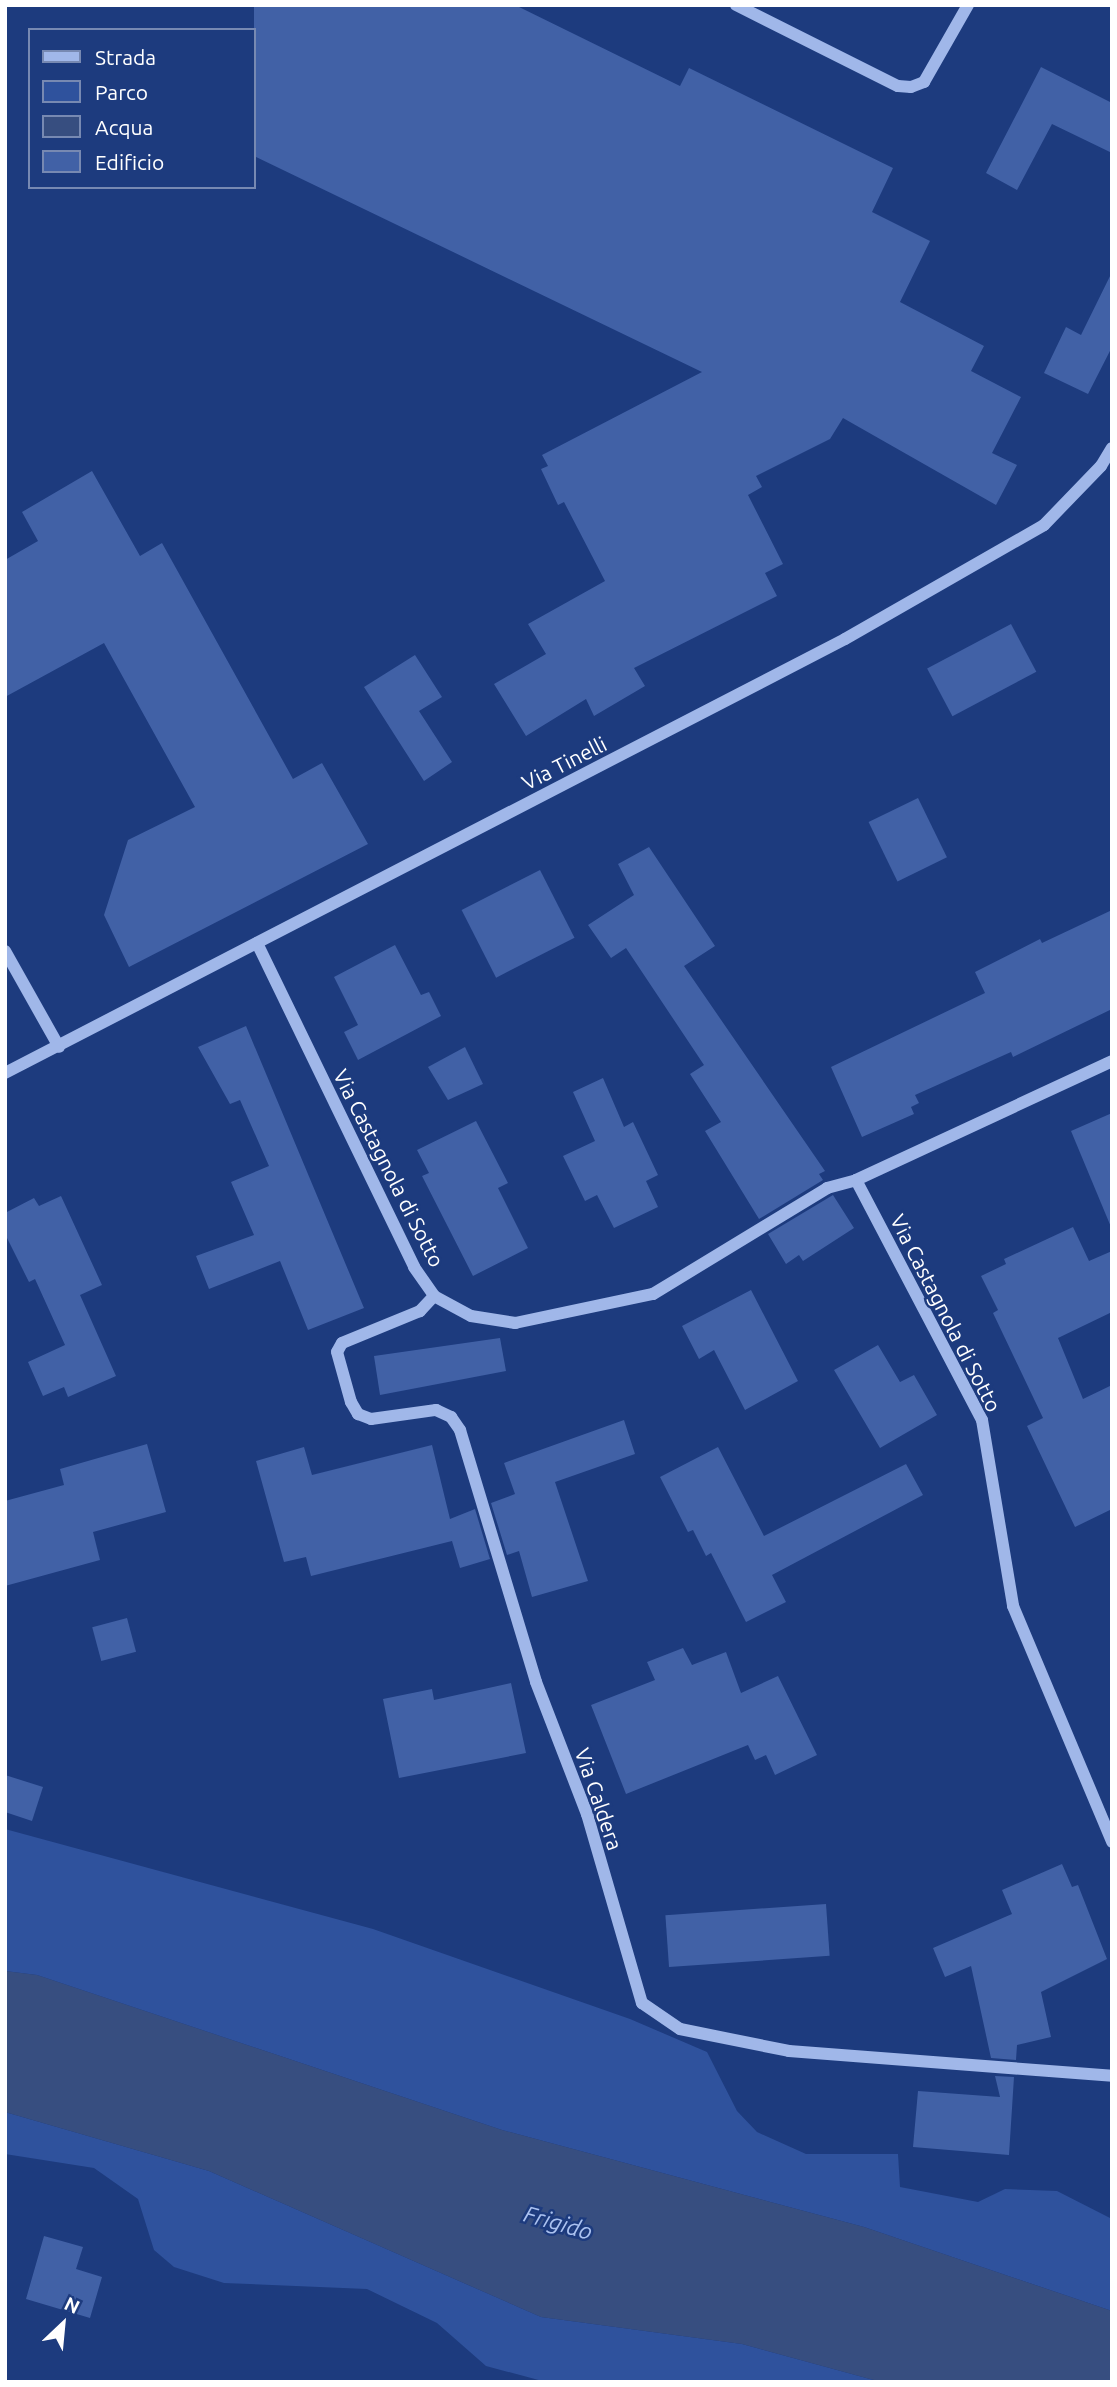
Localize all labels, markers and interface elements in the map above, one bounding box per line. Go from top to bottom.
legend [28,28,256,189]
text: Strada [95,45,156,69]
text: Parco [95,80,148,104]
text: Acqua [95,115,153,139]
text: Edificio [95,150,164,174]
street label: Via Tinelli [517,731,611,795]
street label: Via Castagnola di Sotto [328,1065,450,1271]
street label: Via Castagnola di Sotto [885,1210,1007,1416]
street label: Via Caldera [570,1745,628,1853]
water label: Frigido [521,2200,595,2246]
north arrow [28,2289,98,2359]
text: N [61,2292,83,2318]

